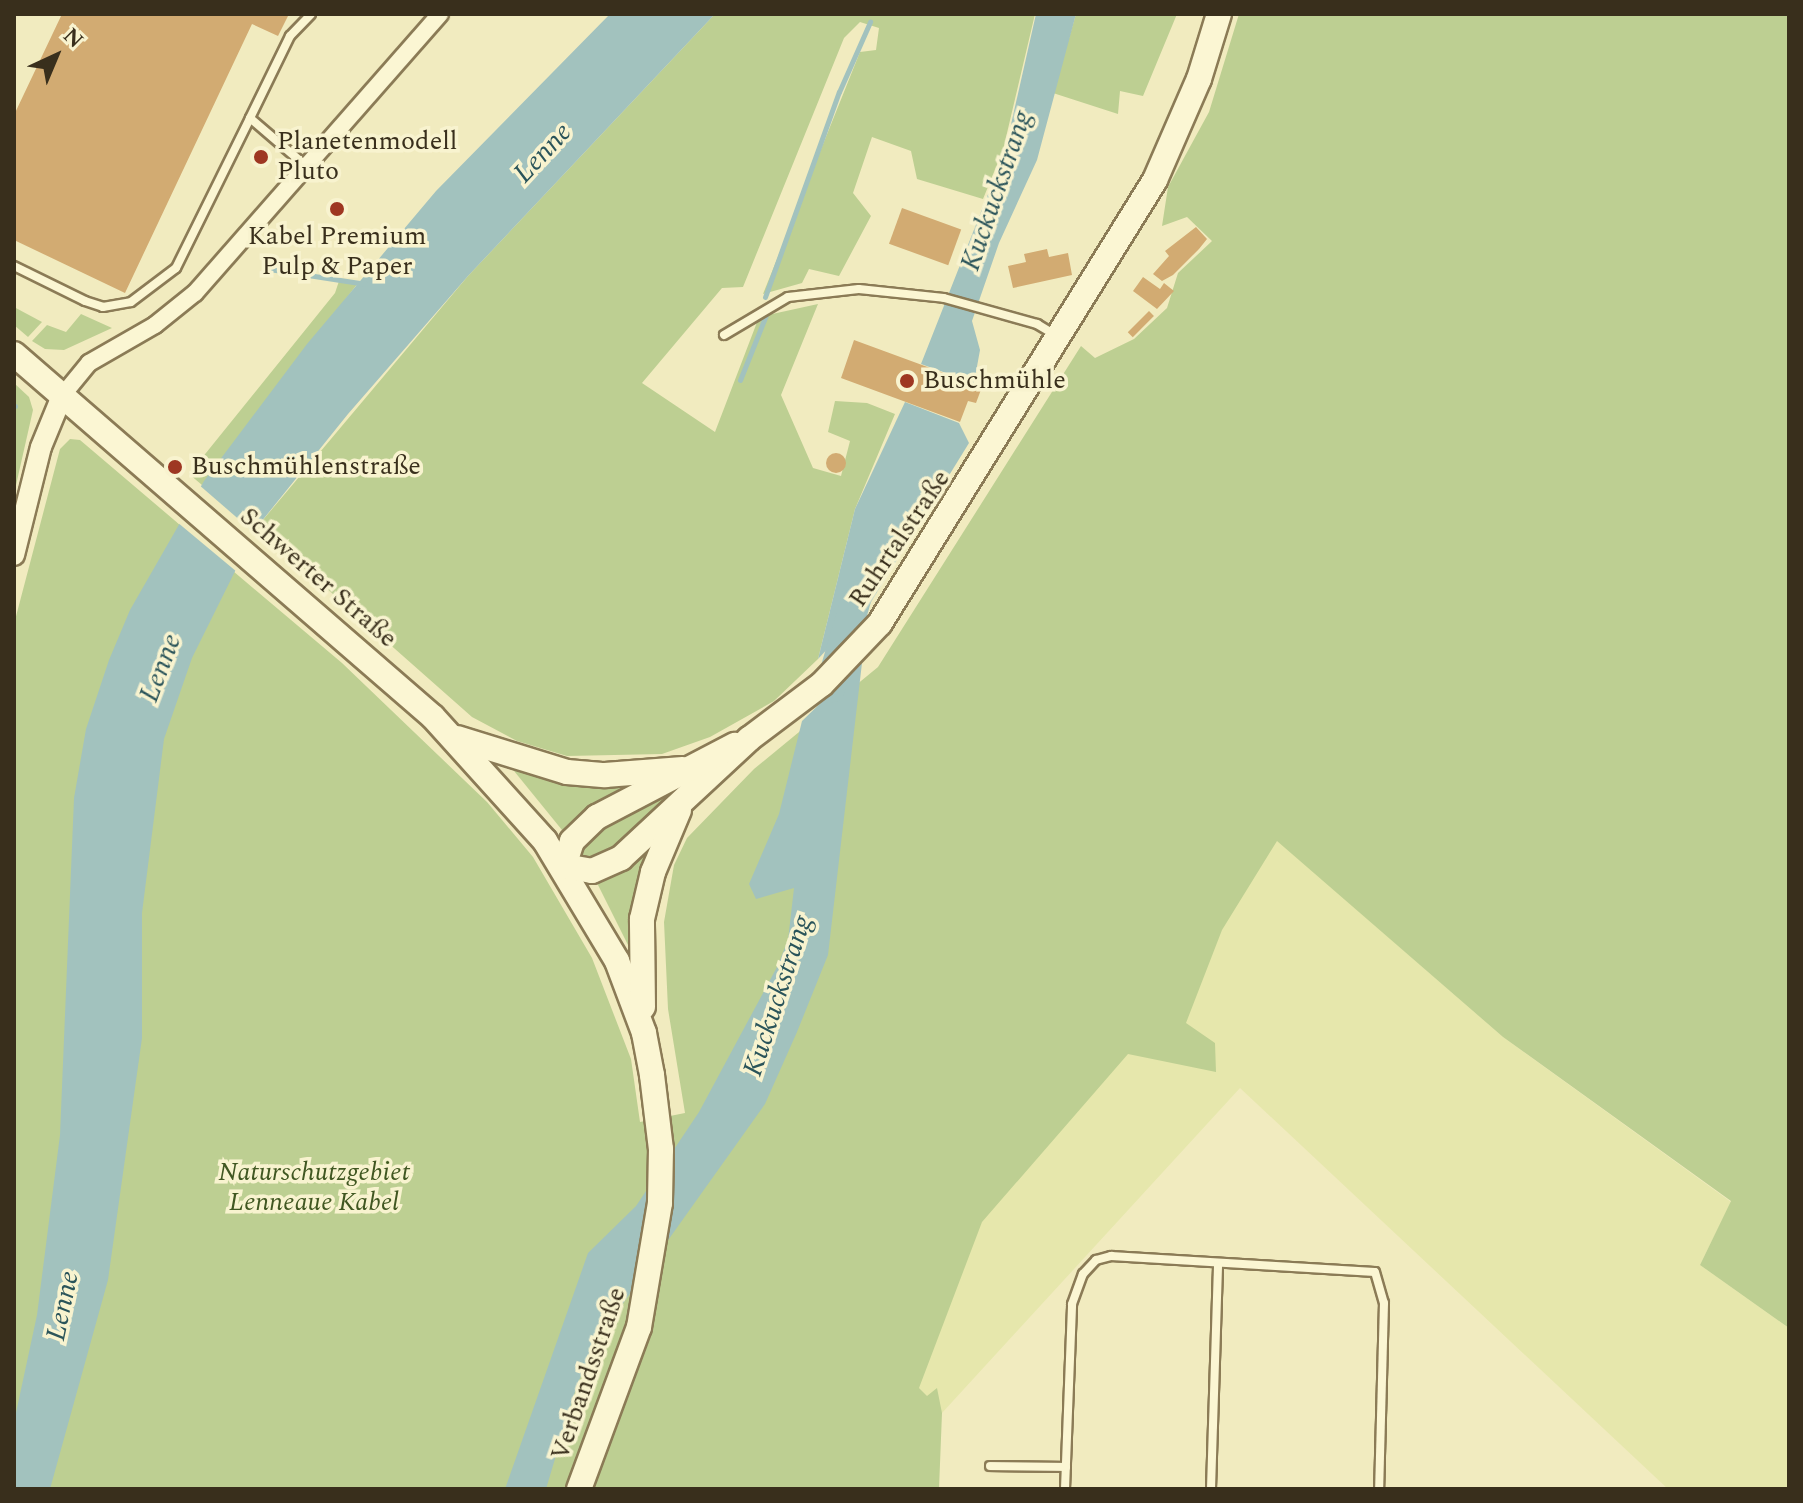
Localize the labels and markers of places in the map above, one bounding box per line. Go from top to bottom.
place label: Planetenmodell Pluto [277,126,458,188]
marker: Planetenmodell Pluto [252,148,270,166]
marker: Kabel Premium Pulp & Paper [328,200,346,218]
place label: Kabel Premium Pulp & Paper [248,221,426,282]
place label: Buschmühle [923,365,1066,397]
marker: Buschmühle [898,372,916,390]
place label: Buschmühlenstraße [191,451,421,483]
marker: Buschmühlenstraße [166,458,184,476]

